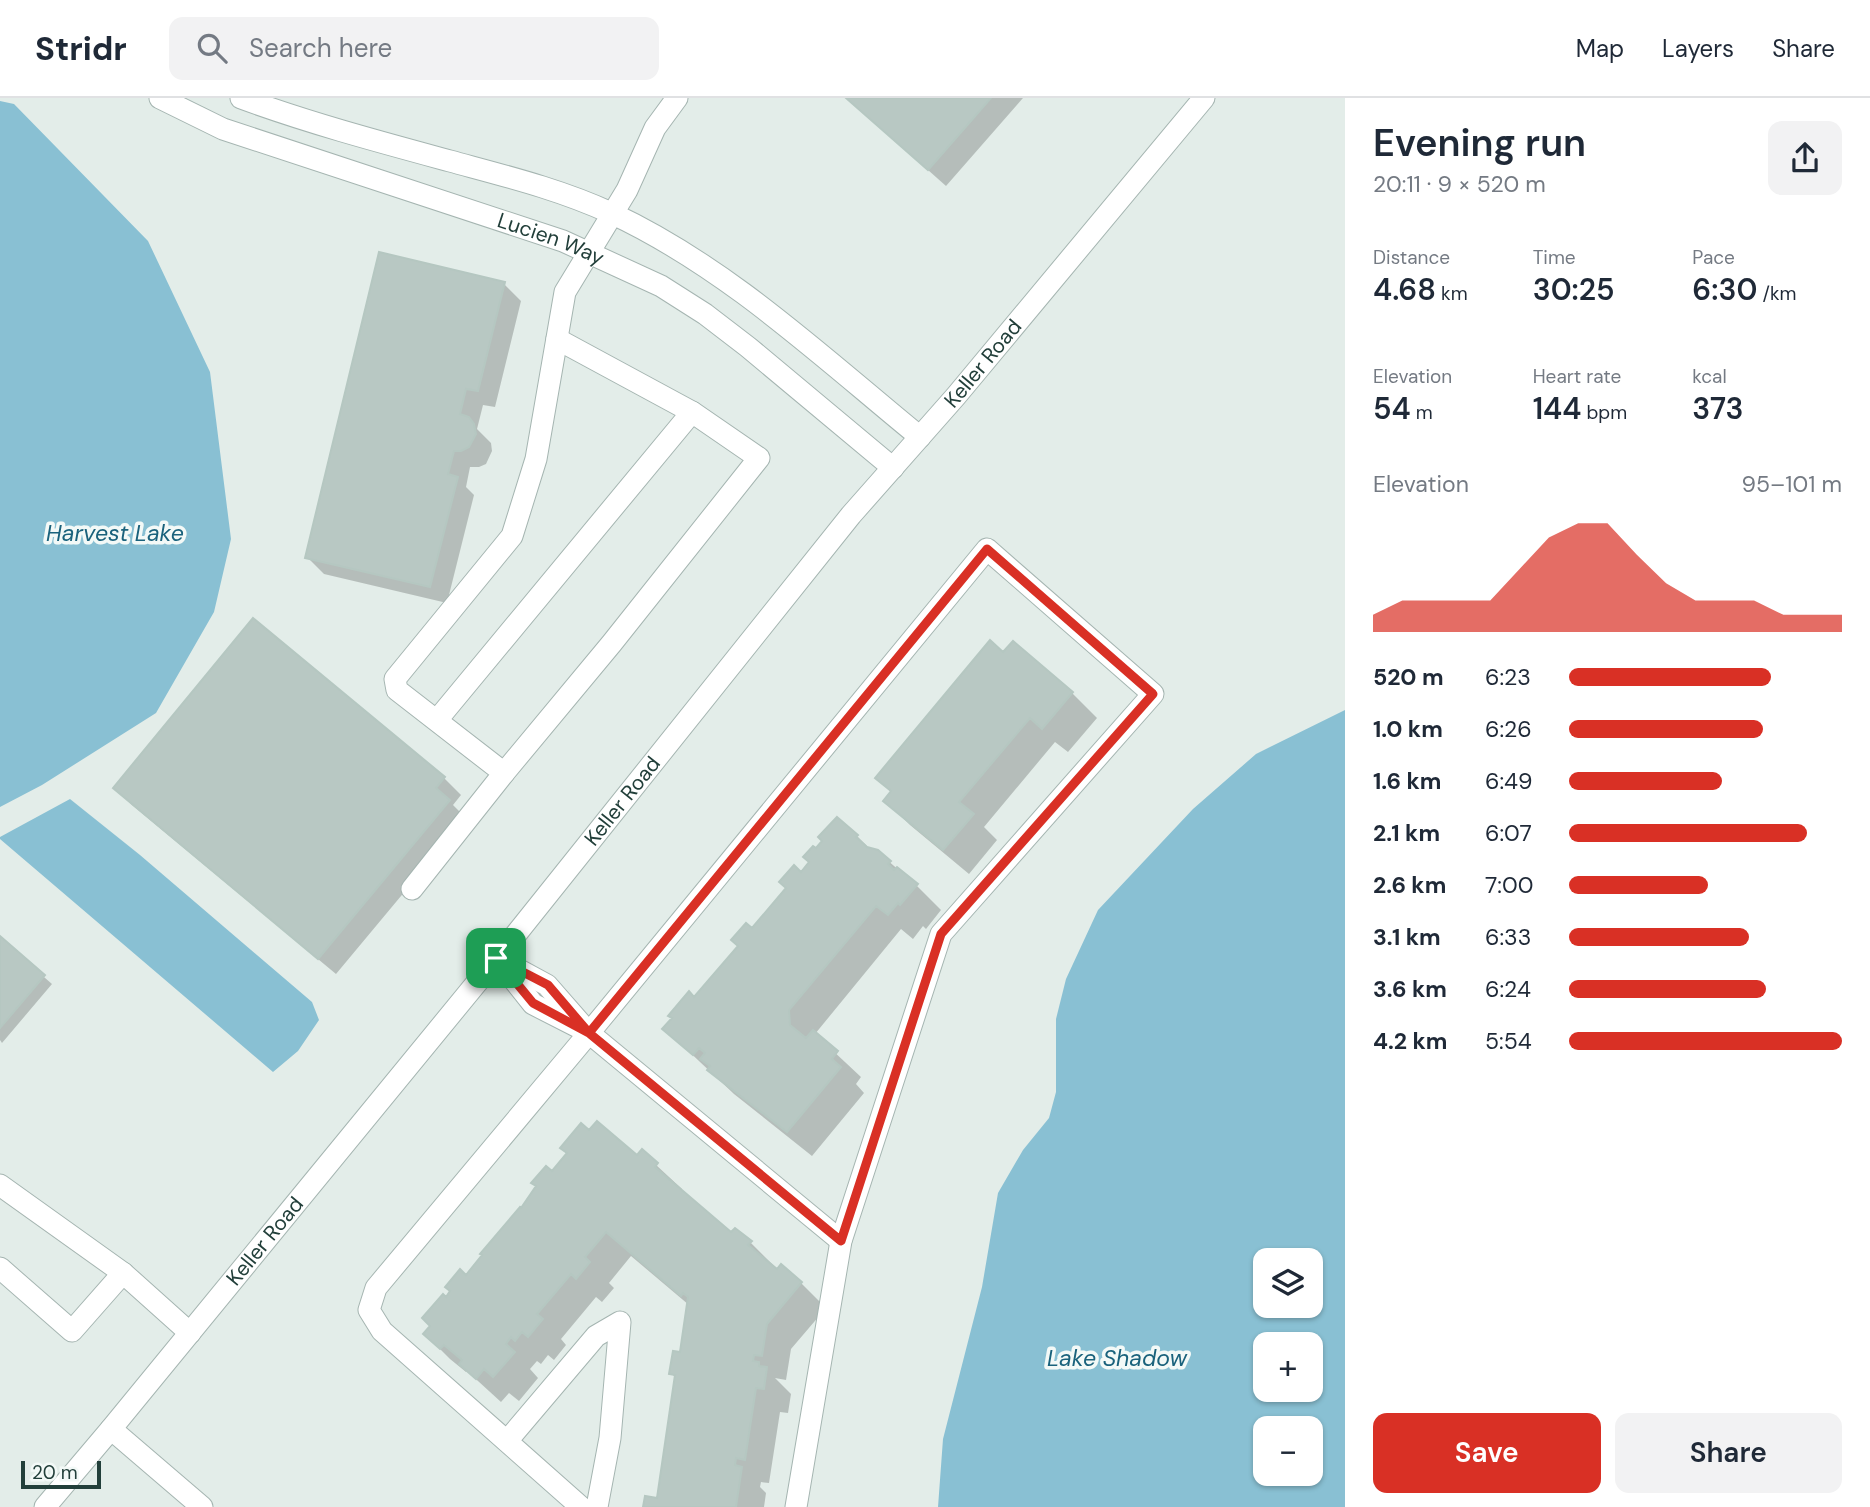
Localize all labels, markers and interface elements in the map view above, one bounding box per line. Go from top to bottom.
search box [169,17,659,80]
text: Stridr [35,27,127,70]
icon: search [193,29,231,67]
text: Search here [249,31,392,65]
text: Map [1576,33,1624,64]
text: Layers [1662,33,1734,64]
text: Share [1772,33,1835,64]
text: Evening run [1373,118,1586,168]
button: share [1768,121,1842,195]
text: 20:11 · 9 × 520 m [1373,169,1546,199]
street label: Lucien Way [494,206,609,272]
text: Distance [1373,245,1450,270]
text: Time [1533,245,1576,270]
text: Pace [1692,245,1735,270]
text: 4.68 [1373,270,1436,309]
text: 30:25 [1533,270,1615,309]
text: 6:30 [1692,270,1757,309]
text: km [1436,281,1468,306]
text: /km [1757,281,1796,306]
street label: Keller Road [938,314,1028,414]
text: Elevation [1373,364,1452,389]
text: Heart rate [1533,364,1621,389]
text: kcal [1692,364,1727,389]
text: 54 [1373,389,1411,428]
text: 144 [1533,389,1581,428]
text: 373 [1692,389,1744,428]
text: m [1411,400,1433,425]
text: bpm [1581,400,1627,425]
text: Elevation [1373,469,1469,499]
text: 95–101 m [1741,469,1842,499]
water label: Harvest Lake [46,518,184,548]
text: 520 m [1373,662,1444,692]
text: 6:23 [1485,662,1531,692]
text: 1.0 km [1373,714,1443,744]
text: 6:26 [1485,714,1532,744]
street label: Keller Road [578,751,667,852]
text: 1.6 km [1373,766,1441,796]
text: 6:49 [1485,766,1533,796]
text: 2.1 km [1373,818,1440,848]
text: 6:07 [1485,818,1532,848]
text: 2.6 km [1373,870,1446,900]
text: 7:00 [1485,870,1533,900]
text: 3.1 km [1373,922,1441,952]
text: 6:33 [1485,922,1531,952]
pin [466,928,526,988]
icon: arrive [477,939,515,977]
text: 3.6 km [1373,974,1447,1004]
text: 6:24 [1485,974,1531,1004]
text: 4.2 km [1373,1026,1447,1056]
text: 5:54 [1485,1026,1532,1056]
street label: Keller Road [220,1191,310,1291]
map controls [1253,1248,1323,1486]
button: layers [1253,1248,1323,1318]
button: + [1253,1332,1323,1402]
water label: Lake Shadow [1047,1343,1188,1373]
button: Save [1373,1413,1601,1493]
button: Share [1615,1413,1842,1493]
button: − [1253,1416,1323,1486]
scale bar [21,1458,102,1490]
text: 20 m [32,1460,78,1485]

